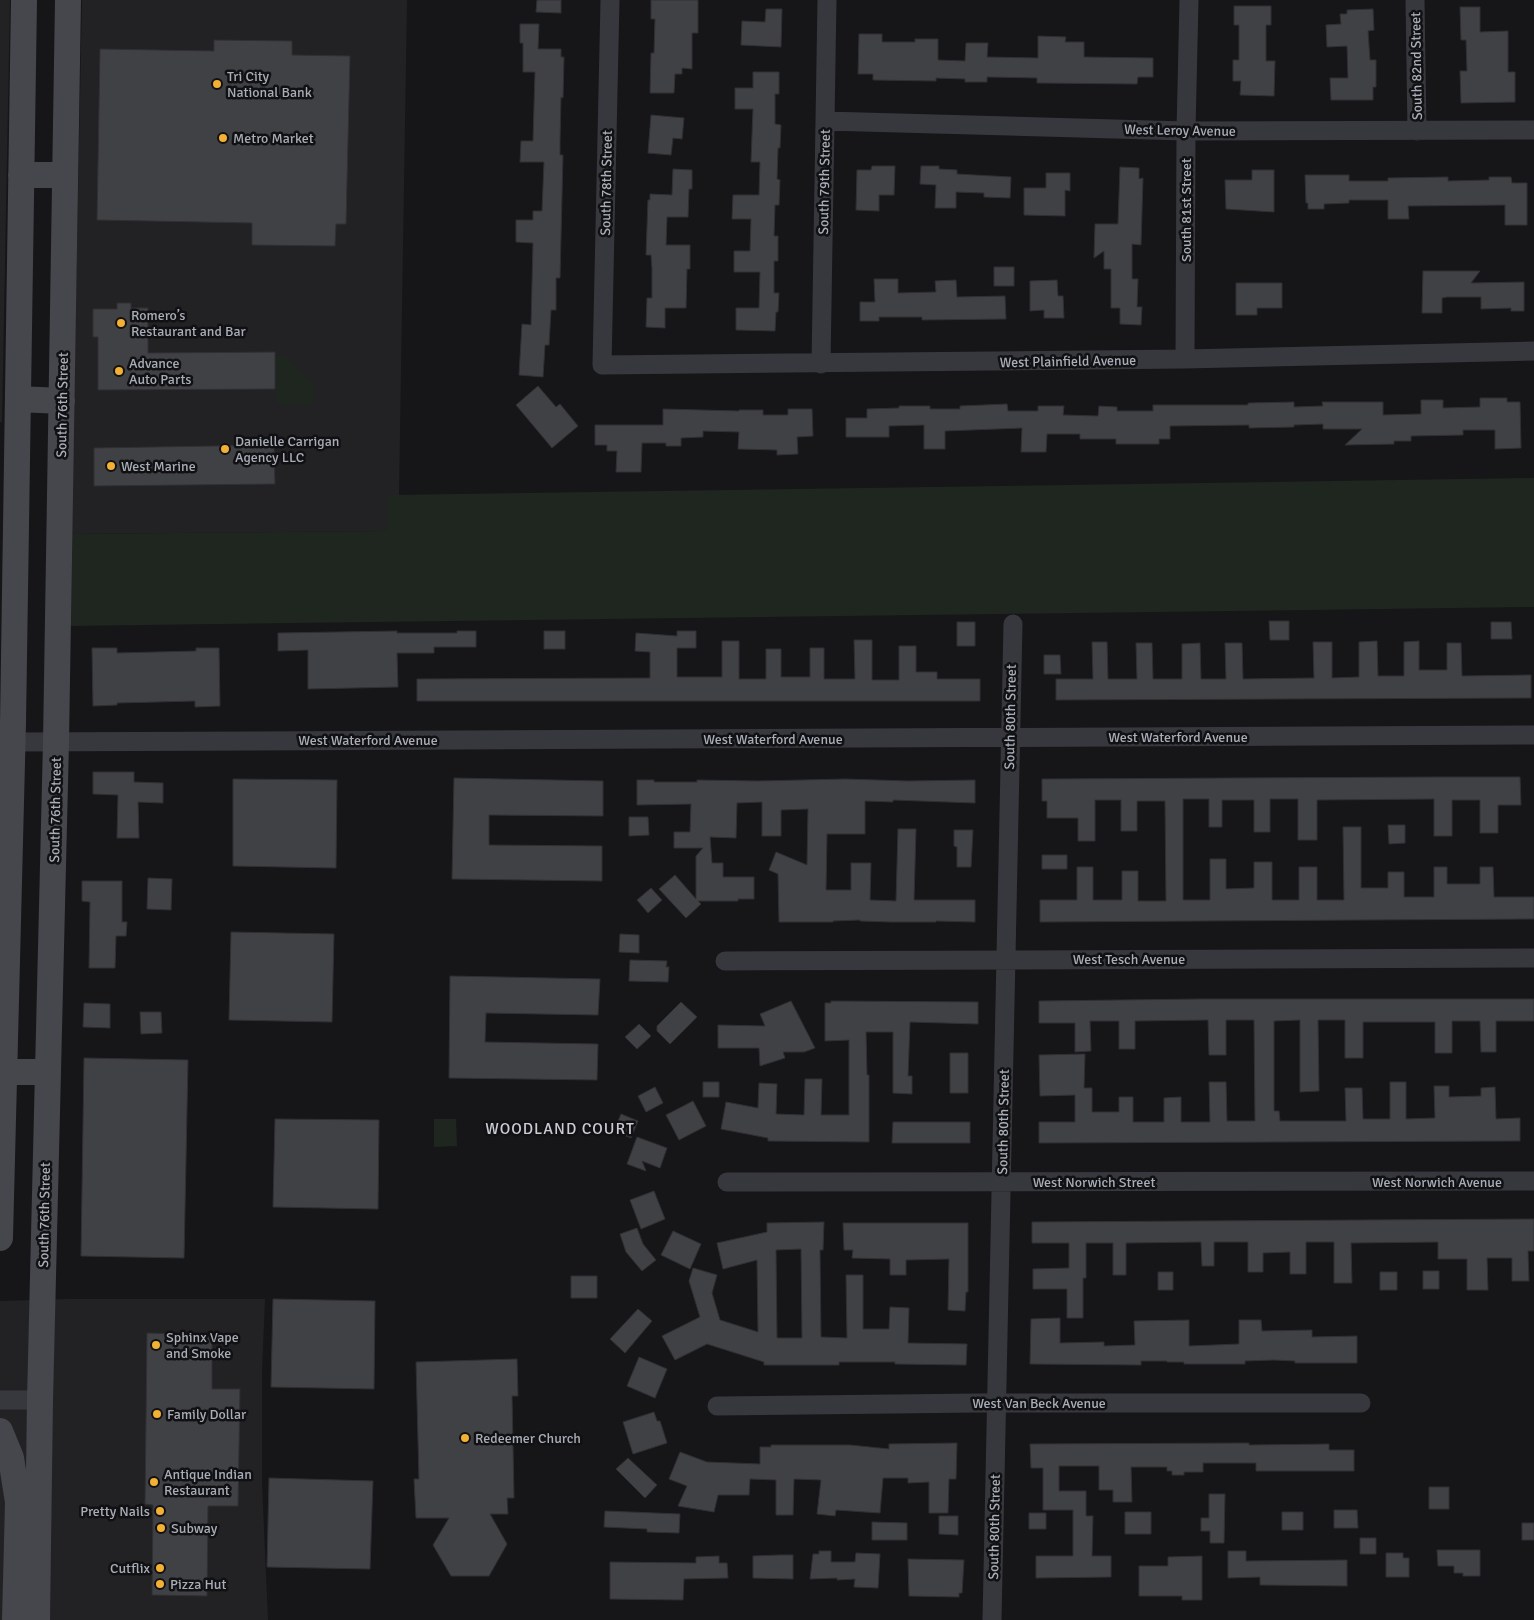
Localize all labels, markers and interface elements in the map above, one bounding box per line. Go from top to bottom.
street label: South 82nd Street [1407,12,1426,120]
place label: Tri City National Bank [227,68,312,101]
marker: Tri City National Bank [211,78,223,90]
street label: West Leroy Avenue [1124,121,1236,140]
street label: South 79th Street [815,129,834,235]
place label: Metro Market [233,130,314,147]
street label: South 78th Street [597,130,616,236]
marker: Metro Market [217,132,229,144]
street label: South 81st Street [1178,158,1195,262]
place label: Romero’s Restaurant and Bar [131,307,247,340]
marker: Romero’s Restaurant and Bar [115,317,127,329]
street label: South 76th Street [53,352,72,458]
street label: West Plainfield Avenue [1000,352,1136,371]
place label: Advance Auto Parts [129,355,191,388]
marker: Advance Auto Parts [113,365,125,377]
place label: Danielle Carrigan Agency LLC [235,433,339,466]
marker: Danielle Carrigan Agency LLC [219,443,231,455]
place label: West Marine [121,458,196,475]
marker: West Marine [105,460,117,472]
street label: South 80th Street [1001,664,1020,770]
street label: West Waterford Avenue [1108,729,1248,746]
street label: West Waterford Avenue [703,731,843,748]
street label: West Waterford Avenue [298,732,438,749]
street label: South 76th Street [46,757,65,863]
street label: West Tesch Avenue [1073,951,1185,968]
street label: South 80th Street [994,1069,1013,1175]
district label: WOODLAND COURT [485,1119,635,1139]
street label: South 76th Street [35,1162,54,1268]
street label: West Norwich Street [1033,1174,1155,1191]
street label: West Norwich Avenue [1372,1174,1502,1191]
place label: Sphinx Vape and Smoke [166,1329,239,1362]
marker: Sphinx Vape and Smoke [150,1339,162,1351]
street label: West Van Beck Avenue [972,1395,1106,1412]
place label: Family Dollar [167,1406,247,1423]
marker: Family Dollar [151,1408,163,1420]
place label: Redeemer Church [475,1430,581,1447]
marker: Redeemer Church [459,1432,471,1444]
place label: Antique Indian Restaurant [164,1466,252,1499]
street label: South 80th Street [985,1474,1004,1580]
marker: Antique Indian Restaurant [148,1476,160,1488]
place label: Pretty Nails [80,1503,150,1520]
marker: Pretty Nails [154,1505,166,1517]
place label: Subway [171,1520,218,1537]
marker: Subway [155,1522,167,1534]
place label: Cutflix [110,1560,151,1577]
marker: Cutflix [154,1562,166,1574]
place label: Pizza Hut [170,1576,227,1593]
marker: Pizza Hut [154,1578,166,1590]

